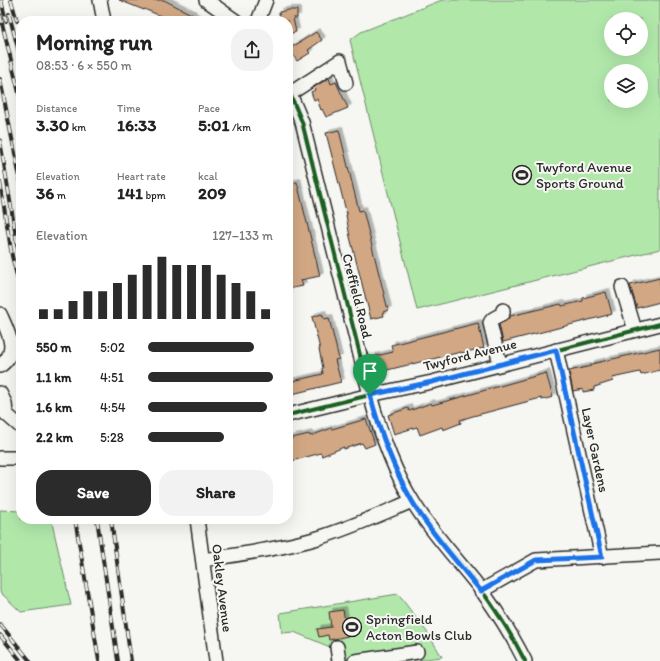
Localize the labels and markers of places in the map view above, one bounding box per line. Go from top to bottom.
place label: Twyford Avenue Sports Ground [536,159,632,192]
sports icon: Twyford Avenue Sports Ground [511,164,533,186]
pin [353,354,387,395]
place label: Springfield Acton Bowls Club [366,611,472,644]
sports icon: Springfield Acton Bowls Club [341,616,363,638]

